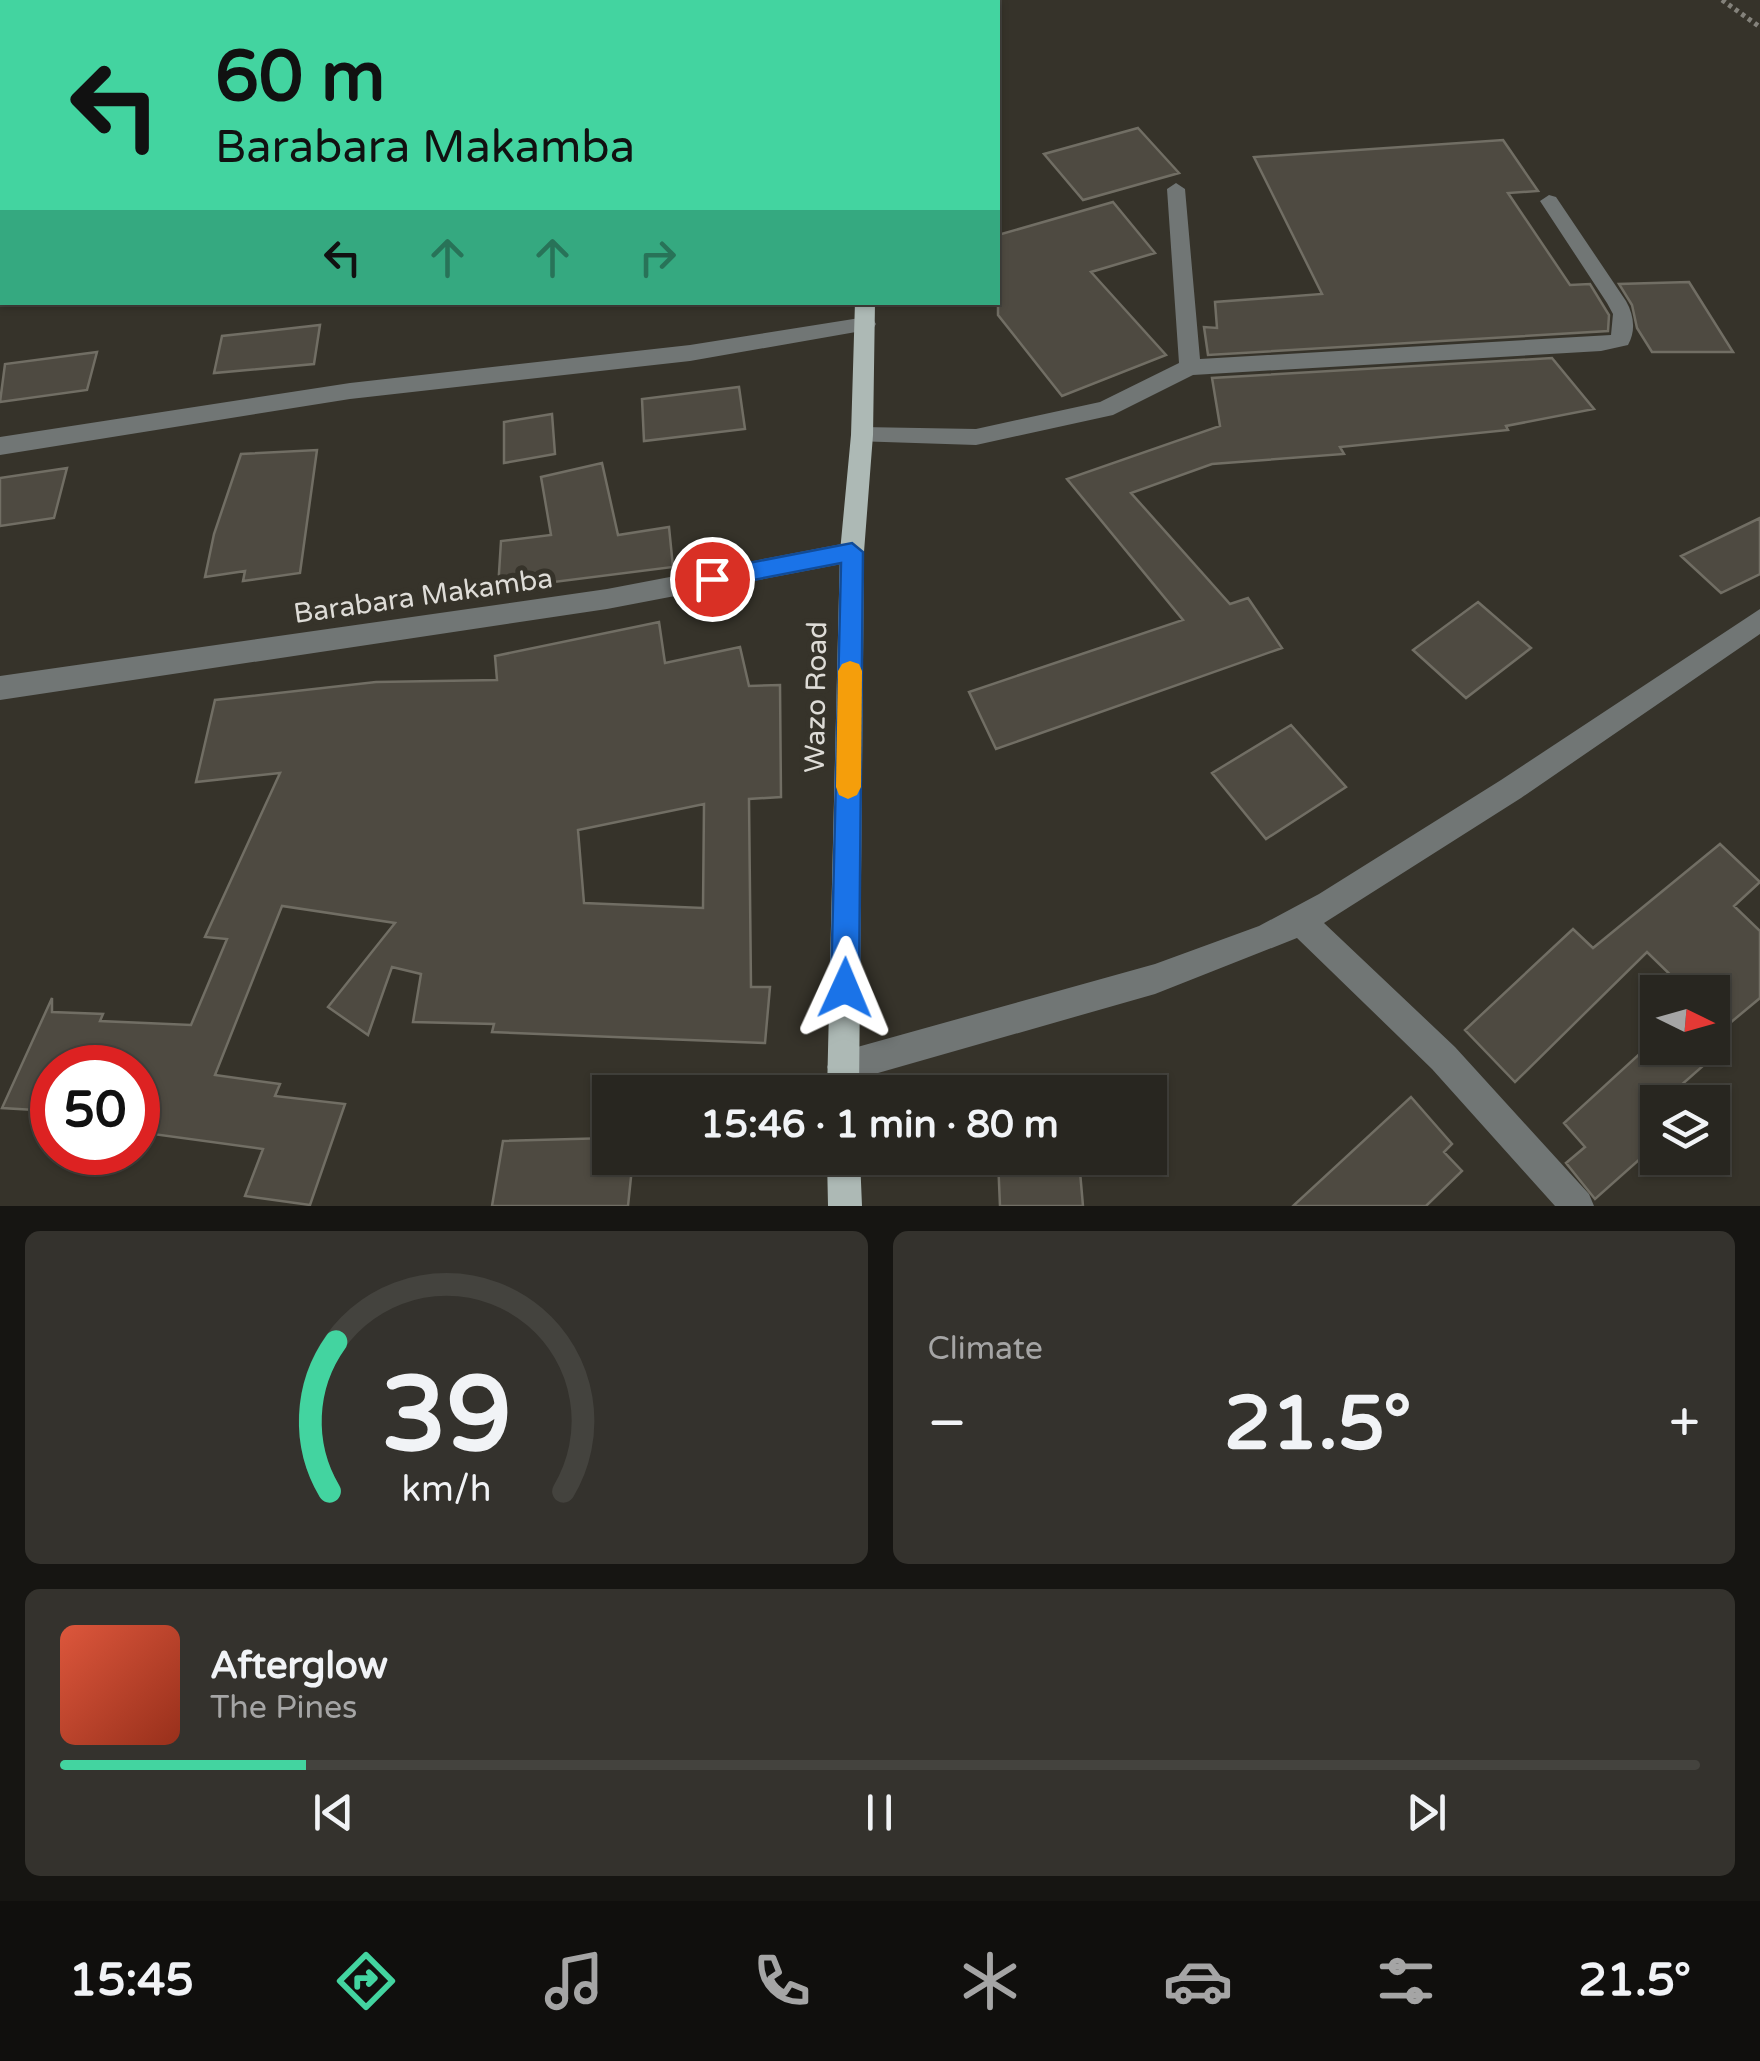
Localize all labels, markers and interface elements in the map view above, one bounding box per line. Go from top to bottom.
text: 60 m [215,36,385,120]
icon: left [50,40,180,170]
text: Barabara Makamba [215,121,635,175]
icon: left [315,230,370,285]
icon: ahead [420,230,475,285]
icon: ahead [525,230,580,285]
icon: right [630,230,685,285]
pin [670,537,755,622]
icon: arrive [685,552,740,607]
street label: Barabara Makamba [291,561,555,631]
street label: Wazo Road [798,621,834,773]
position arrow [793,936,897,1040]
north arrow [1640,975,1730,1065]
map controls [1640,975,1730,1175]
speed limit sign: 50 [30,1045,160,1175]
button: layers [1640,1085,1730,1175]
text: 15:46 · 1 min · 80 m [700,1102,1059,1148]
text: Climate [928,1330,1043,1368]
text: 39 [381,1354,512,1479]
text: 21.5° [1224,1379,1412,1469]
text: − [928,1391,967,1457]
text: + [1669,1391,1700,1457]
text: km/h [401,1468,491,1511]
text: Afterglow [210,1643,388,1689]
text: The Pines [210,1689,357,1727]
icon: previous [306,1785,361,1840]
icon: pause [852,1785,907,1840]
icon: next [1399,1785,1454,1840]
icon: directions [331,1946,401,2016]
icon: music [539,1946,609,2016]
icon: phone [747,1946,817,2016]
icon: climate [955,1946,1025,2016]
icon: car [1163,1946,1233,2016]
icon: filters [1371,1946,1441,2016]
text: 15:45 [69,1954,194,2008]
text: 21.5° [1578,1954,1691,2008]

